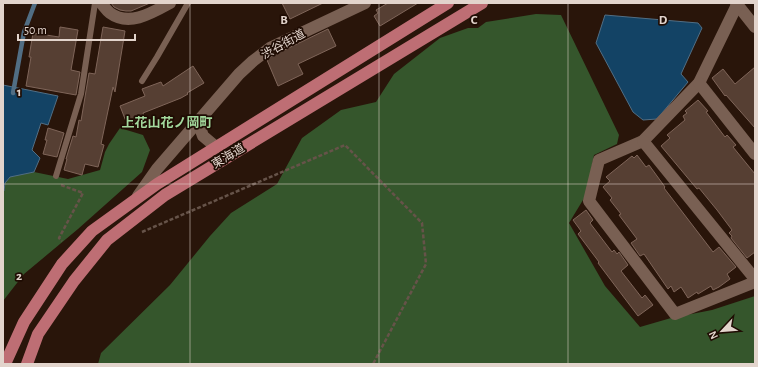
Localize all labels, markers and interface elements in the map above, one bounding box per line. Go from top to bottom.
text: B [280,14,288,27]
text: C [471,14,478,27]
text: D [659,14,668,27]
scale bar [18,16,135,42]
text: 50 m [24,24,47,36]
street label: 渋谷街道 [259,26,307,61]
text: 1 [17,86,21,99]
district label: 上花山花ノ岡町 [121,116,213,130]
street label: 東海道 [209,141,247,170]
text: 2 [16,270,22,283]
north arrow [702,311,742,351]
text: N [707,329,720,341]

